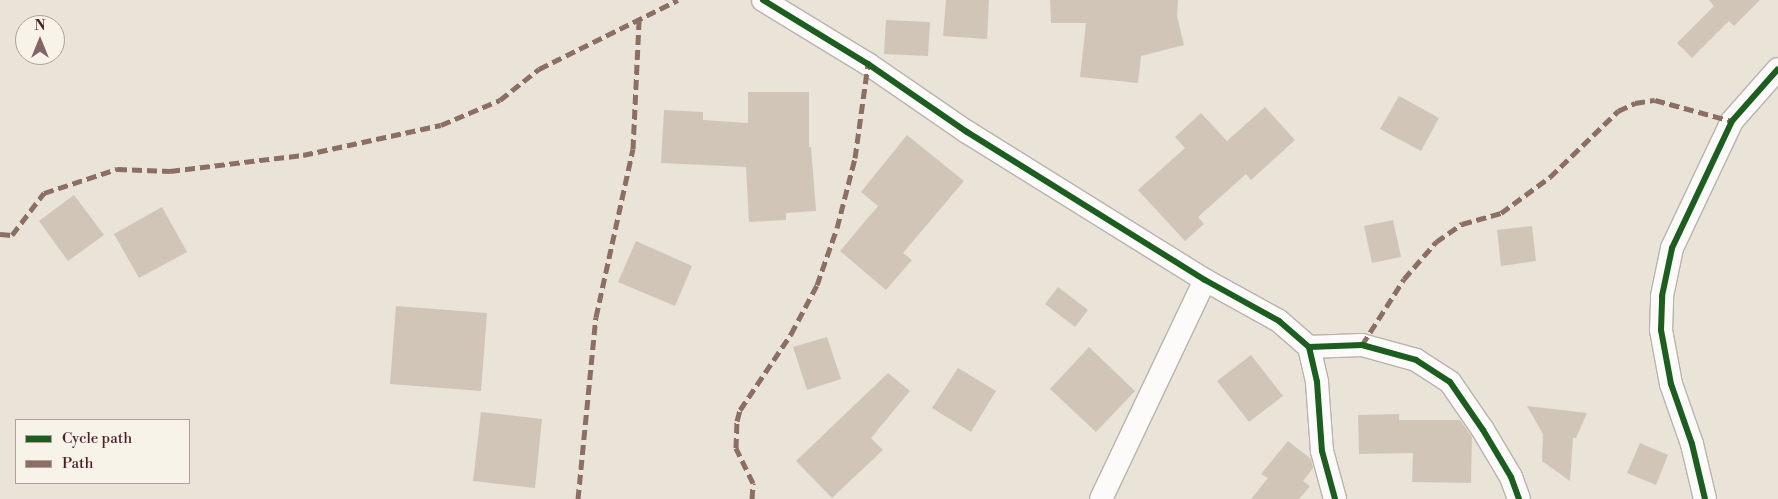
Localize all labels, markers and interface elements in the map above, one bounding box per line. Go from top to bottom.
north arrow [15,15,65,65]
text: N [34,17,46,35]
legend [15,419,190,484]
text: Cycle path [62,429,132,448]
text: Path [62,454,94,473]

